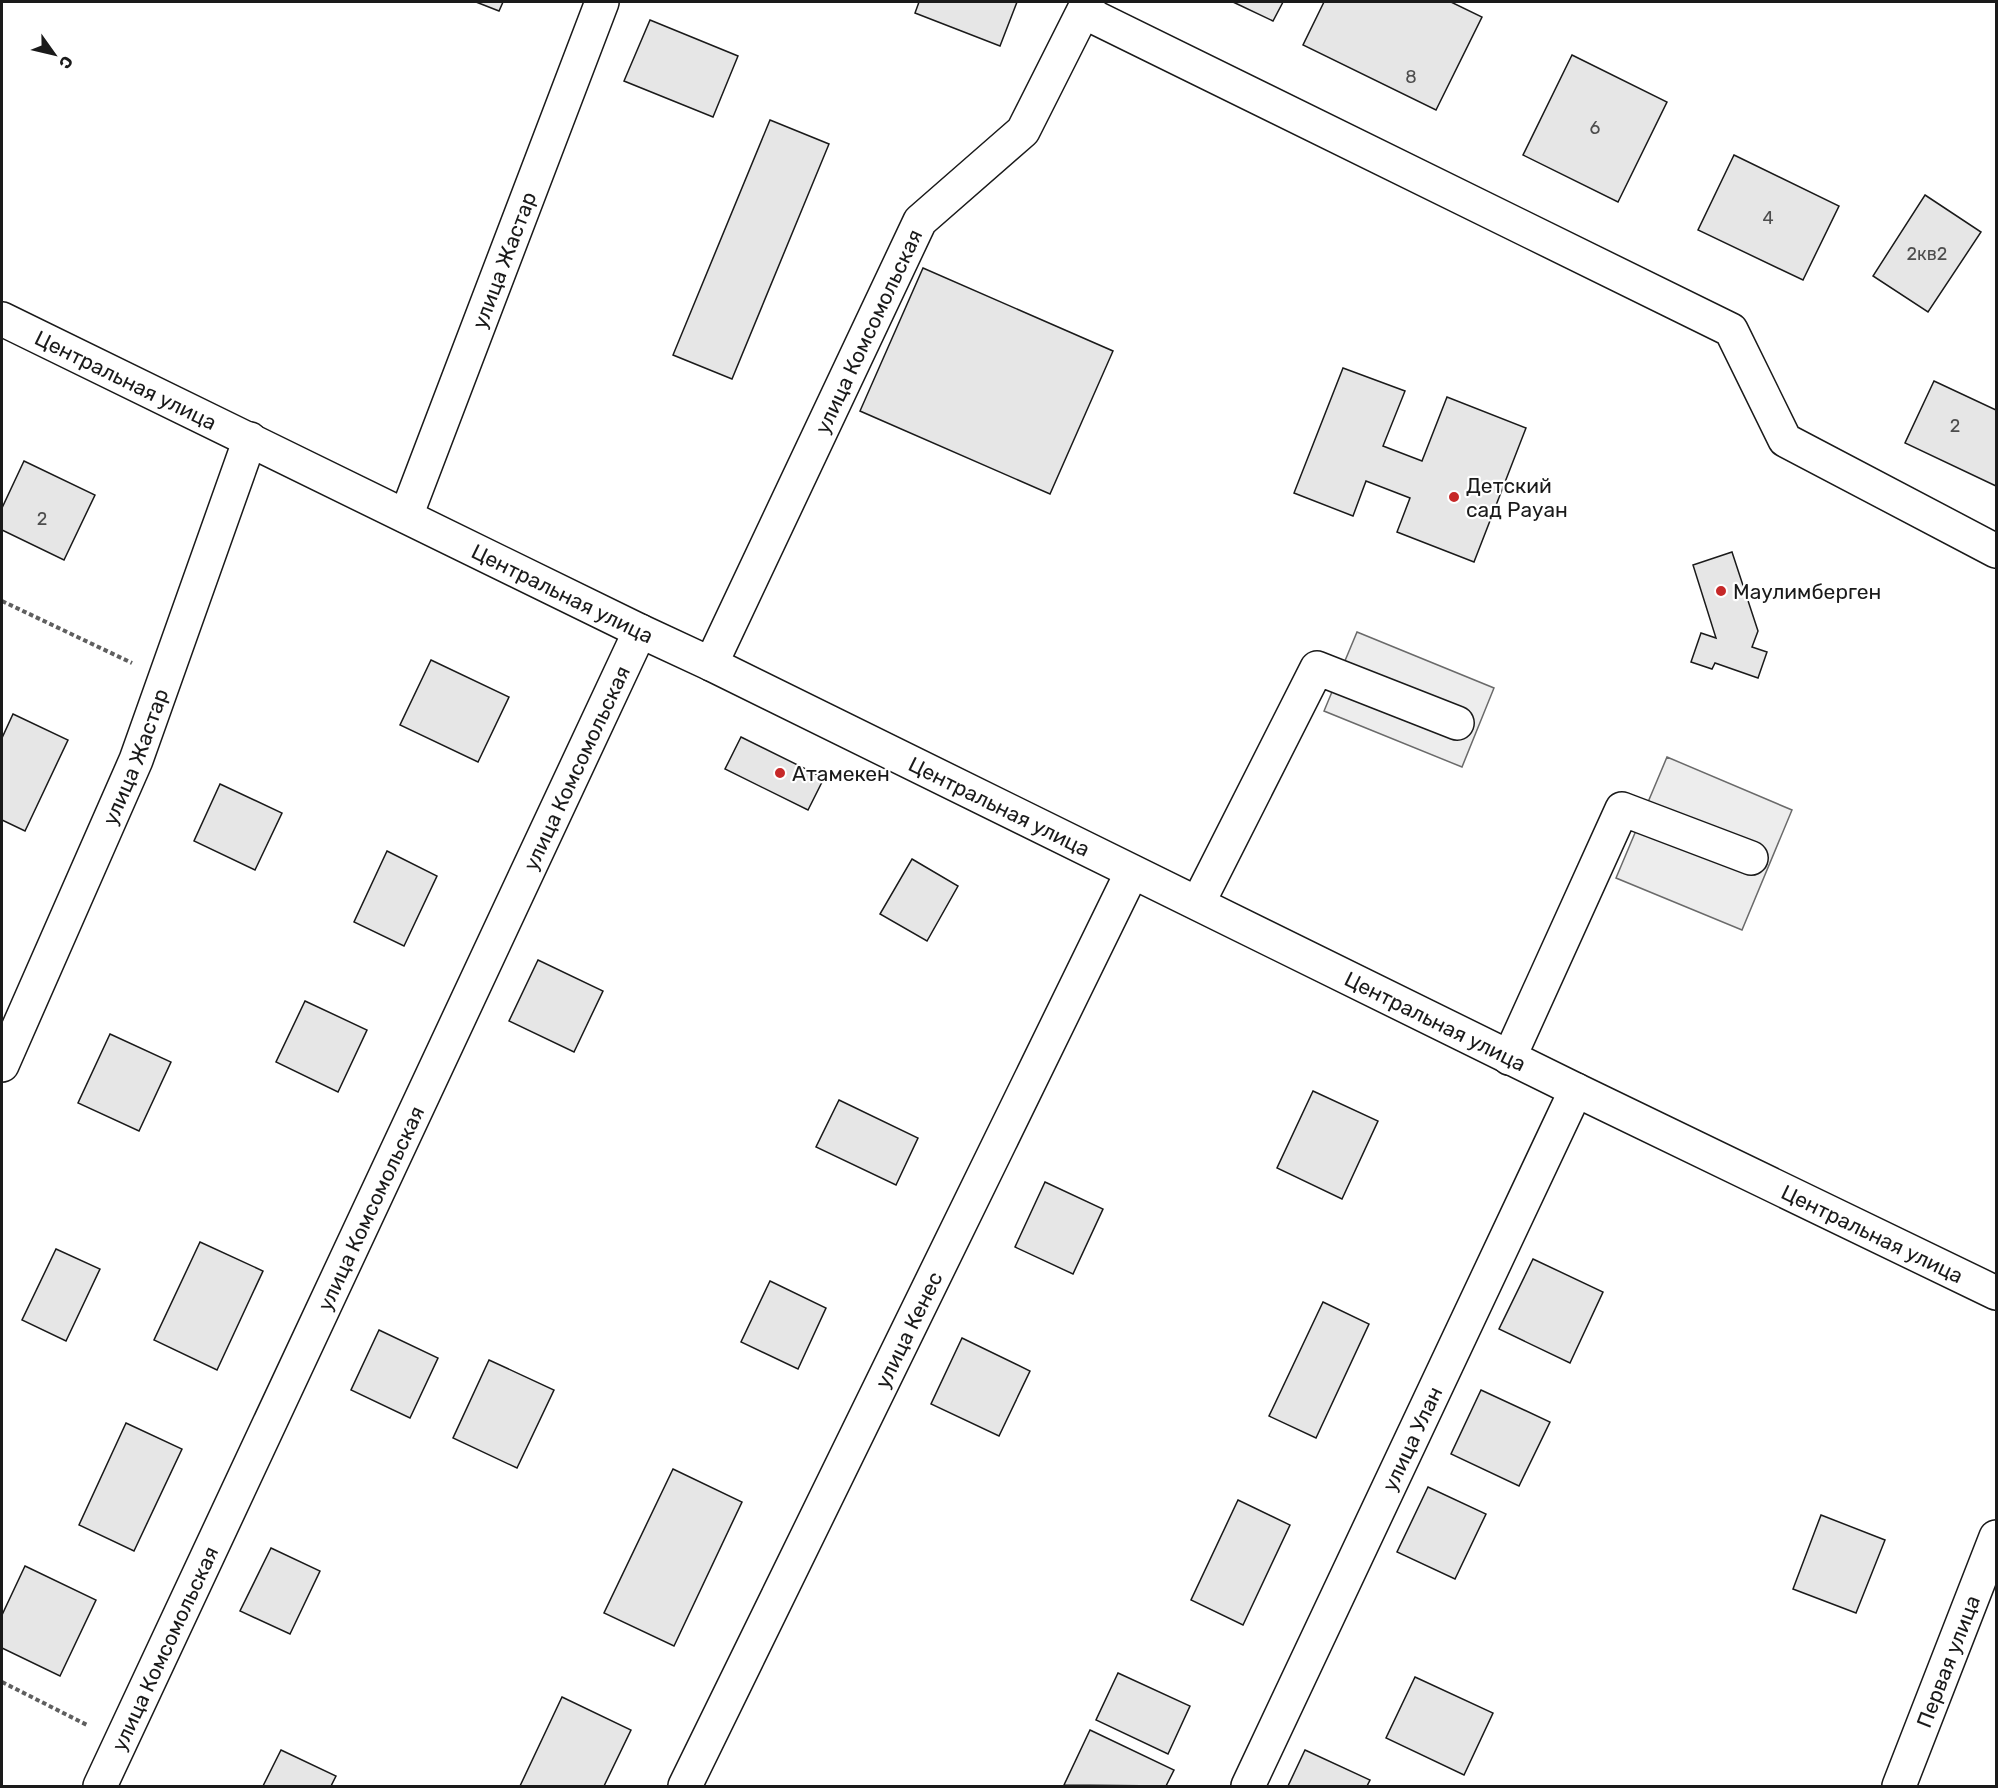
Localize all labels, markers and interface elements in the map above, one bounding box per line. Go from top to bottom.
north arrow [24,24,84,84]
text: С [55,52,77,72]
house number: 8 [1405,66,1417,88]
house number: 6 [1590,117,1601,139]
street label: улица Жастар [466,188,541,332]
house number: 4 [1762,207,1774,229]
street label: улица Комсомольская [809,225,927,437]
house number: 2кв2 [1907,243,1947,265]
street label: Центральная улица [31,325,221,435]
house number: 2 [1950,415,1960,437]
place label: Детский сад Рауан [1466,473,1568,522]
marker: Детский сад Рауан [1447,490,1461,504]
house number: 2 [37,508,47,530]
street label: Центральная улица [468,538,657,648]
place label: Маулимберген [1733,579,1881,604]
marker: Маулимберген [1714,584,1728,598]
street label: улица Комсомольская [517,661,635,874]
street label: улица Жастар [97,685,173,829]
street label: Центральная улица [905,751,1094,861]
place label: Атамекен [792,761,890,786]
marker: Атамекен [773,766,787,780]
street label: Центральная улица [1341,966,1530,1076]
street label: улица Комсомольская [312,1102,429,1314]
street label: Центральная улица [1777,1179,1967,1288]
street label: улица Кенес [869,1267,947,1392]
street label: улица Улан [1376,1382,1447,1495]
street label: улица Комсомольская [106,1542,223,1755]
street label: Первая улица [1911,1592,1985,1731]

